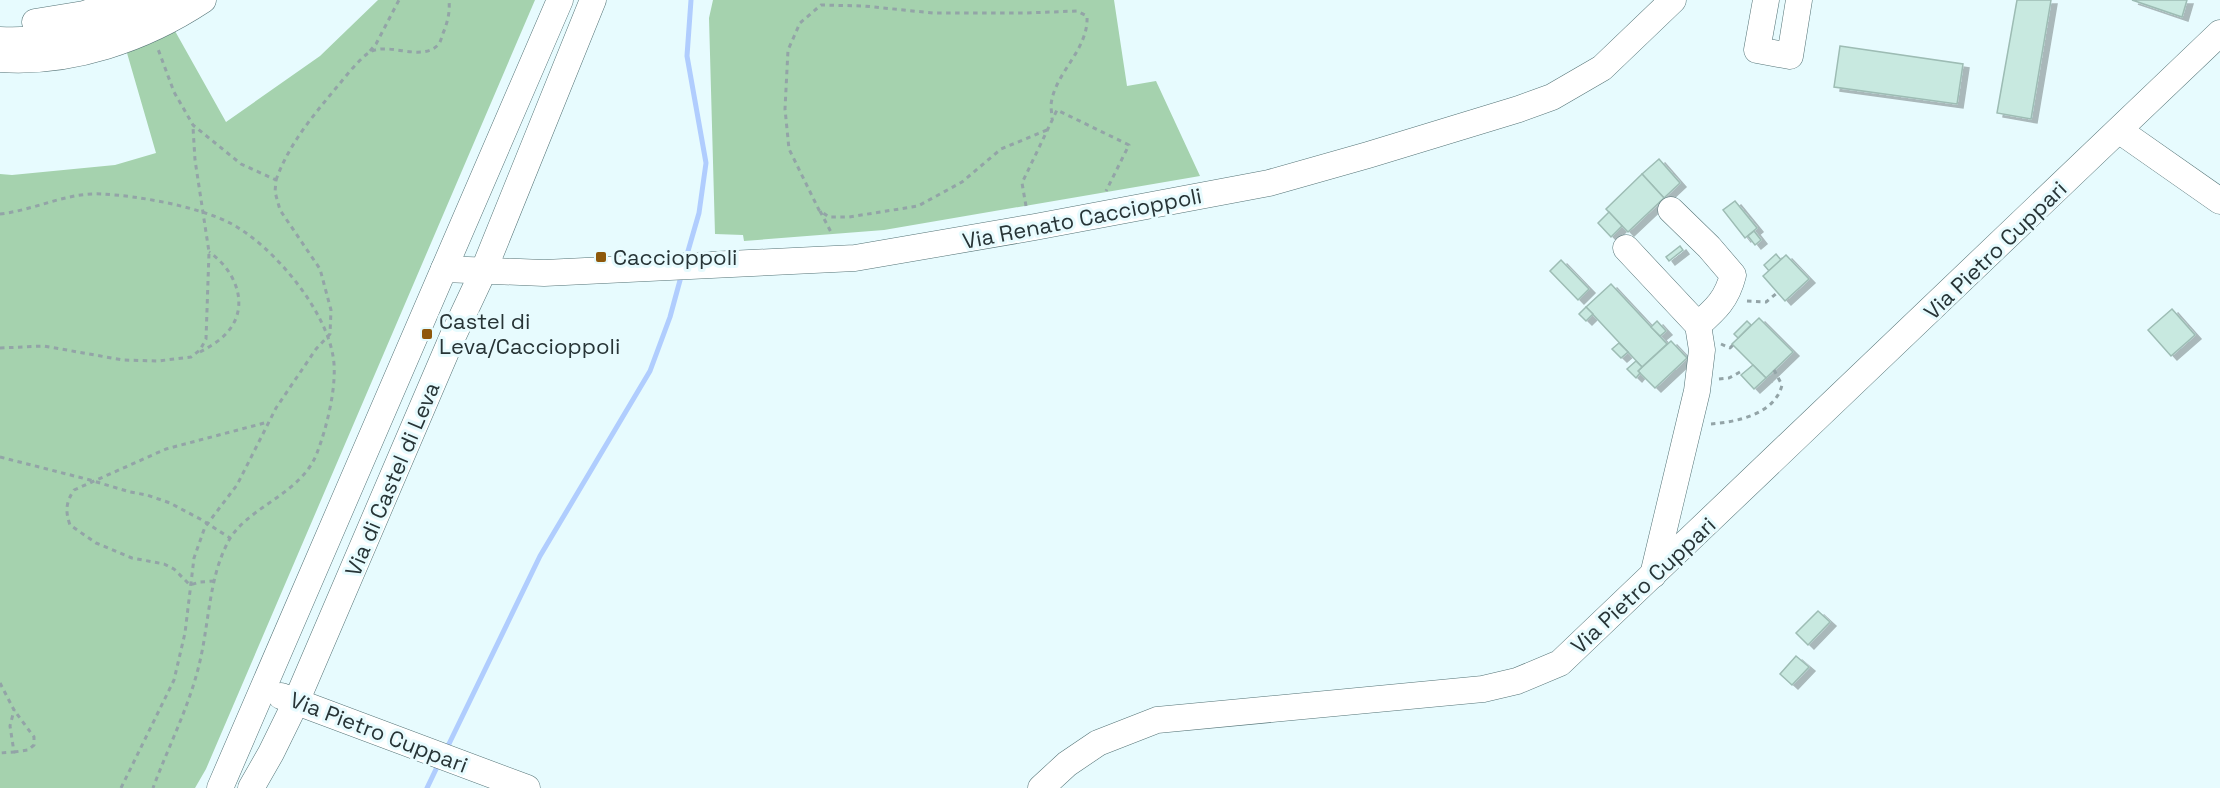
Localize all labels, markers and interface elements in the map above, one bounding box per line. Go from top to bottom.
street label: Via Pietro Cuppari [1918,175,2072,325]
street label: Via Renato Caccioppoli [960,181,1204,255]
place label: Caccioppoli [613,243,738,271]
marker: Caccioppoli [594,250,608,264]
place label: Castel di Leva/Caccioppoli [439,307,620,360]
marker: Castel di Leva/Caccioppoli [420,327,434,341]
street label: Via di Castel di Leva [338,377,446,580]
street label: Via Pietro Cuppari [1565,511,1721,659]
street label: Via Pietro Cuppari [286,685,472,779]

